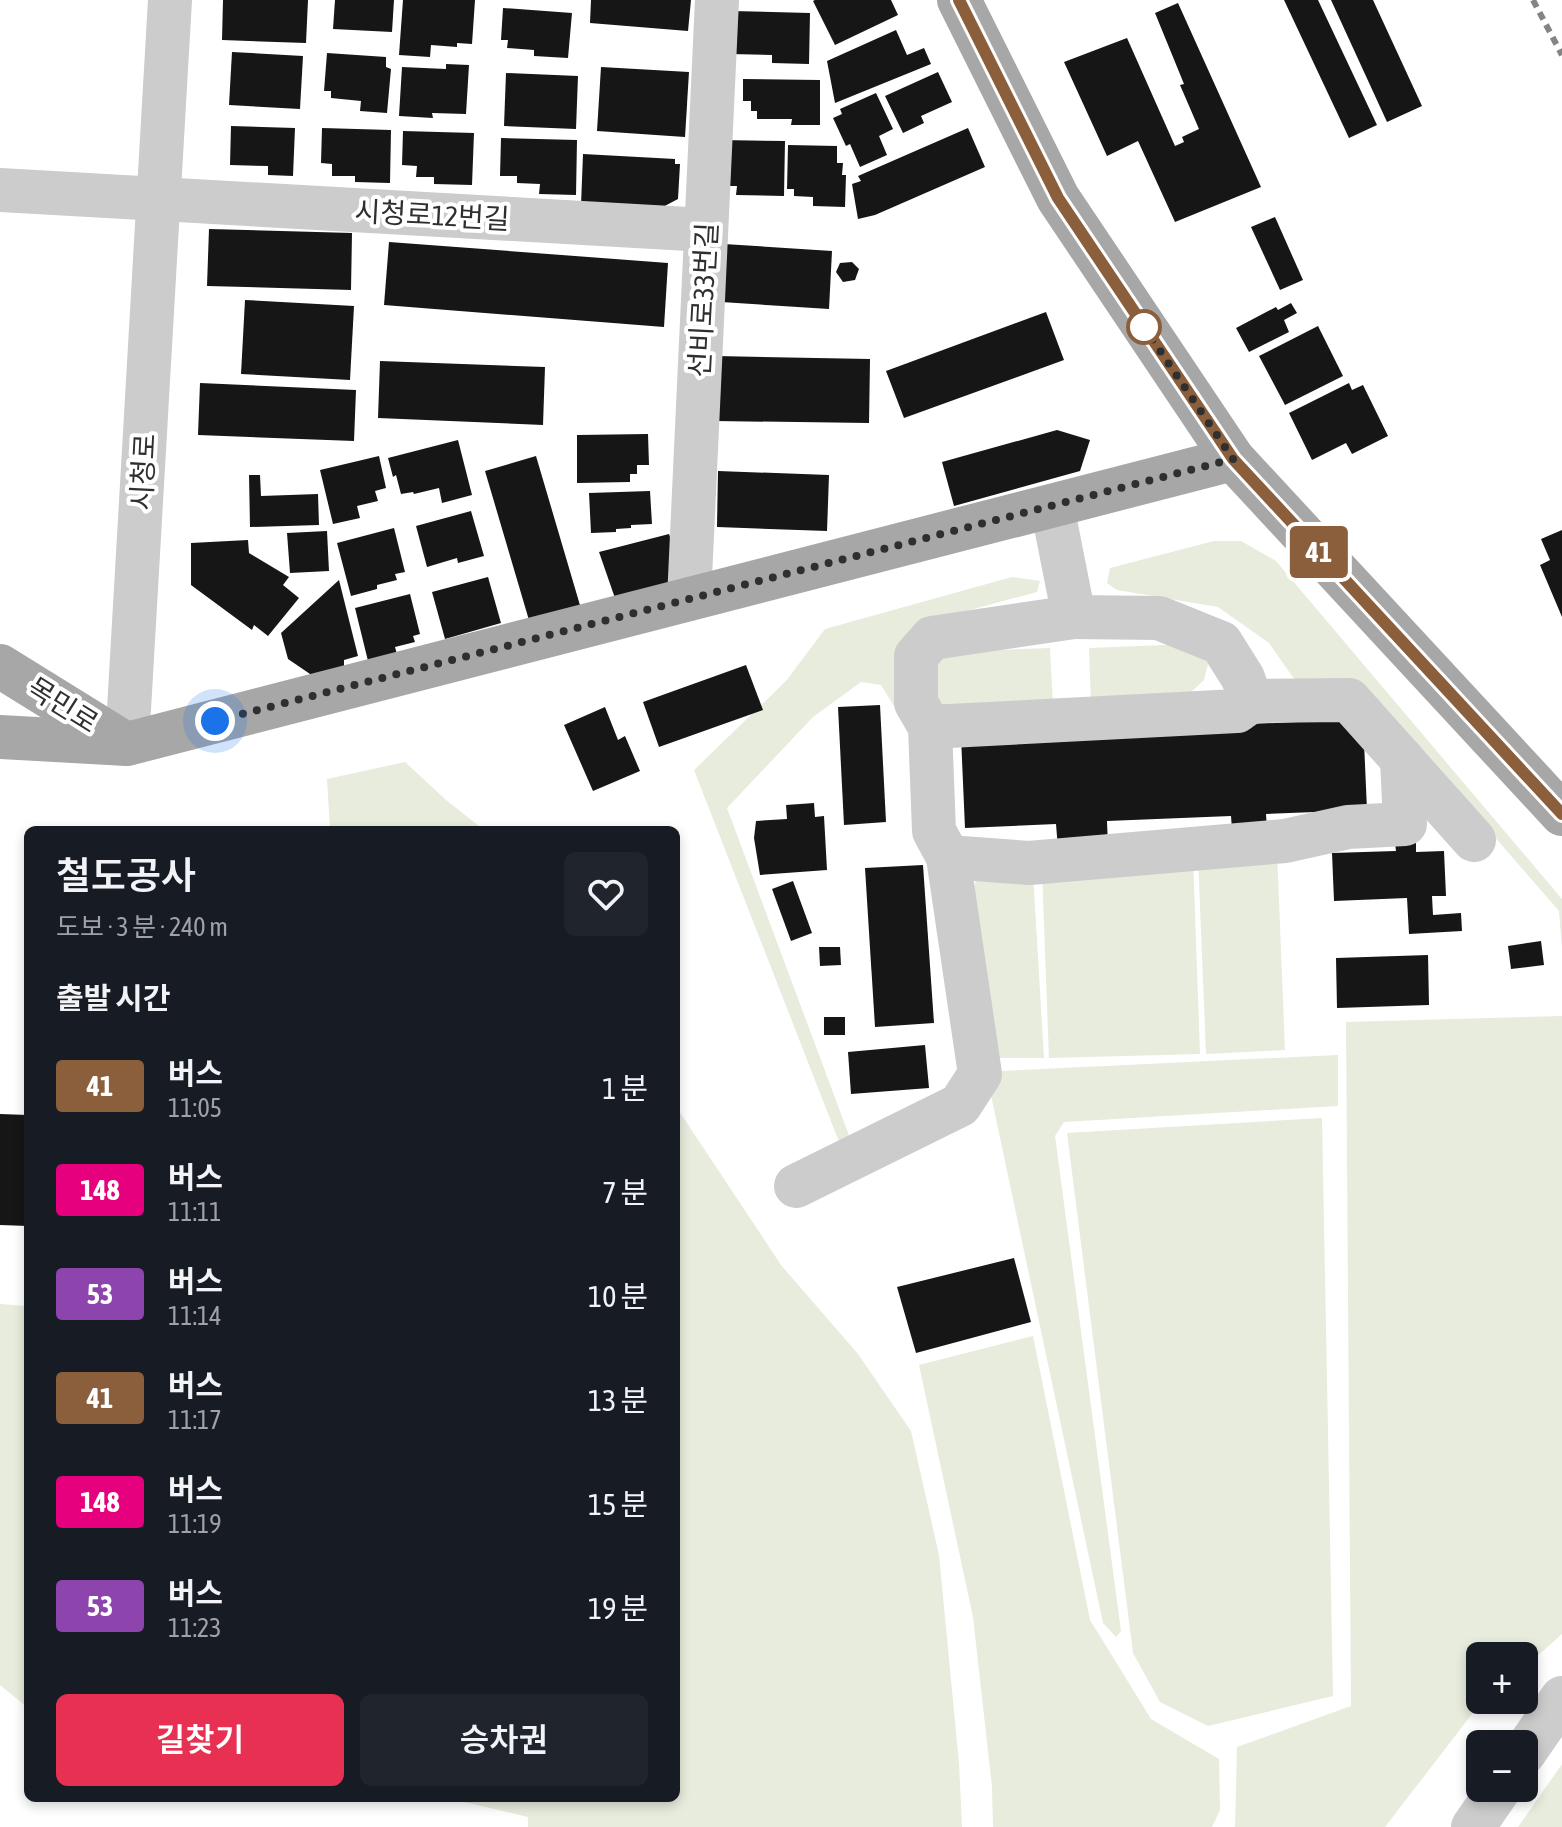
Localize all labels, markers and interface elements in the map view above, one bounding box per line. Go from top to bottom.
street label: 시청로12번길 [354,195,510,235]
street label: 선비로33번길 [683,222,723,378]
unlabelled marker [1127,310,1161,344]
street label: 시청로 [125,433,161,511]
line badge: 41 [1283,526,1355,578]
text: 41 [1306,536,1332,568]
street label: 목민로 [22,671,104,739]
your location [195,701,235,741]
button: heart [564,852,648,936]
text: 철도공사 [56,854,196,897]
text: 도보 · 3 분 · 240 m [56,912,228,942]
text: 출발 시간 [56,981,171,1015]
text: 버스 [168,1056,223,1090]
text: 41 [87,1070,113,1102]
text: 1 분 [602,1071,648,1105]
text: 11:05 [168,1093,222,1123]
text: 버스 [168,1160,223,1194]
text: 148 [80,1174,120,1206]
text: 7 분 [602,1175,648,1209]
text: 11:11 [168,1197,222,1227]
text: 버스 [168,1264,223,1298]
text: 53 [87,1278,113,1310]
text: 10 분 [588,1279,648,1313]
text: 11:14 [168,1301,222,1331]
text: 버스 [168,1368,223,1402]
text: 41 [87,1382,113,1414]
text: 13 분 [588,1383,648,1417]
text: 11:17 [168,1405,222,1435]
text: 버스 [168,1472,223,1506]
text: 148 [80,1486,120,1518]
text: 15 분 [588,1487,648,1521]
text: 11:19 [168,1509,222,1539]
text: 버스 [168,1576,223,1610]
text: 53 [87,1590,113,1622]
text: 19 분 [588,1591,648,1625]
text: 11:23 [168,1613,222,1643]
map controls [1466,1642,1538,1802]
button: + [1466,1642,1538,1714]
button: 길찾기 [56,1694,344,1786]
button: 승차권 [360,1694,648,1786]
button: − [1466,1730,1538,1802]

